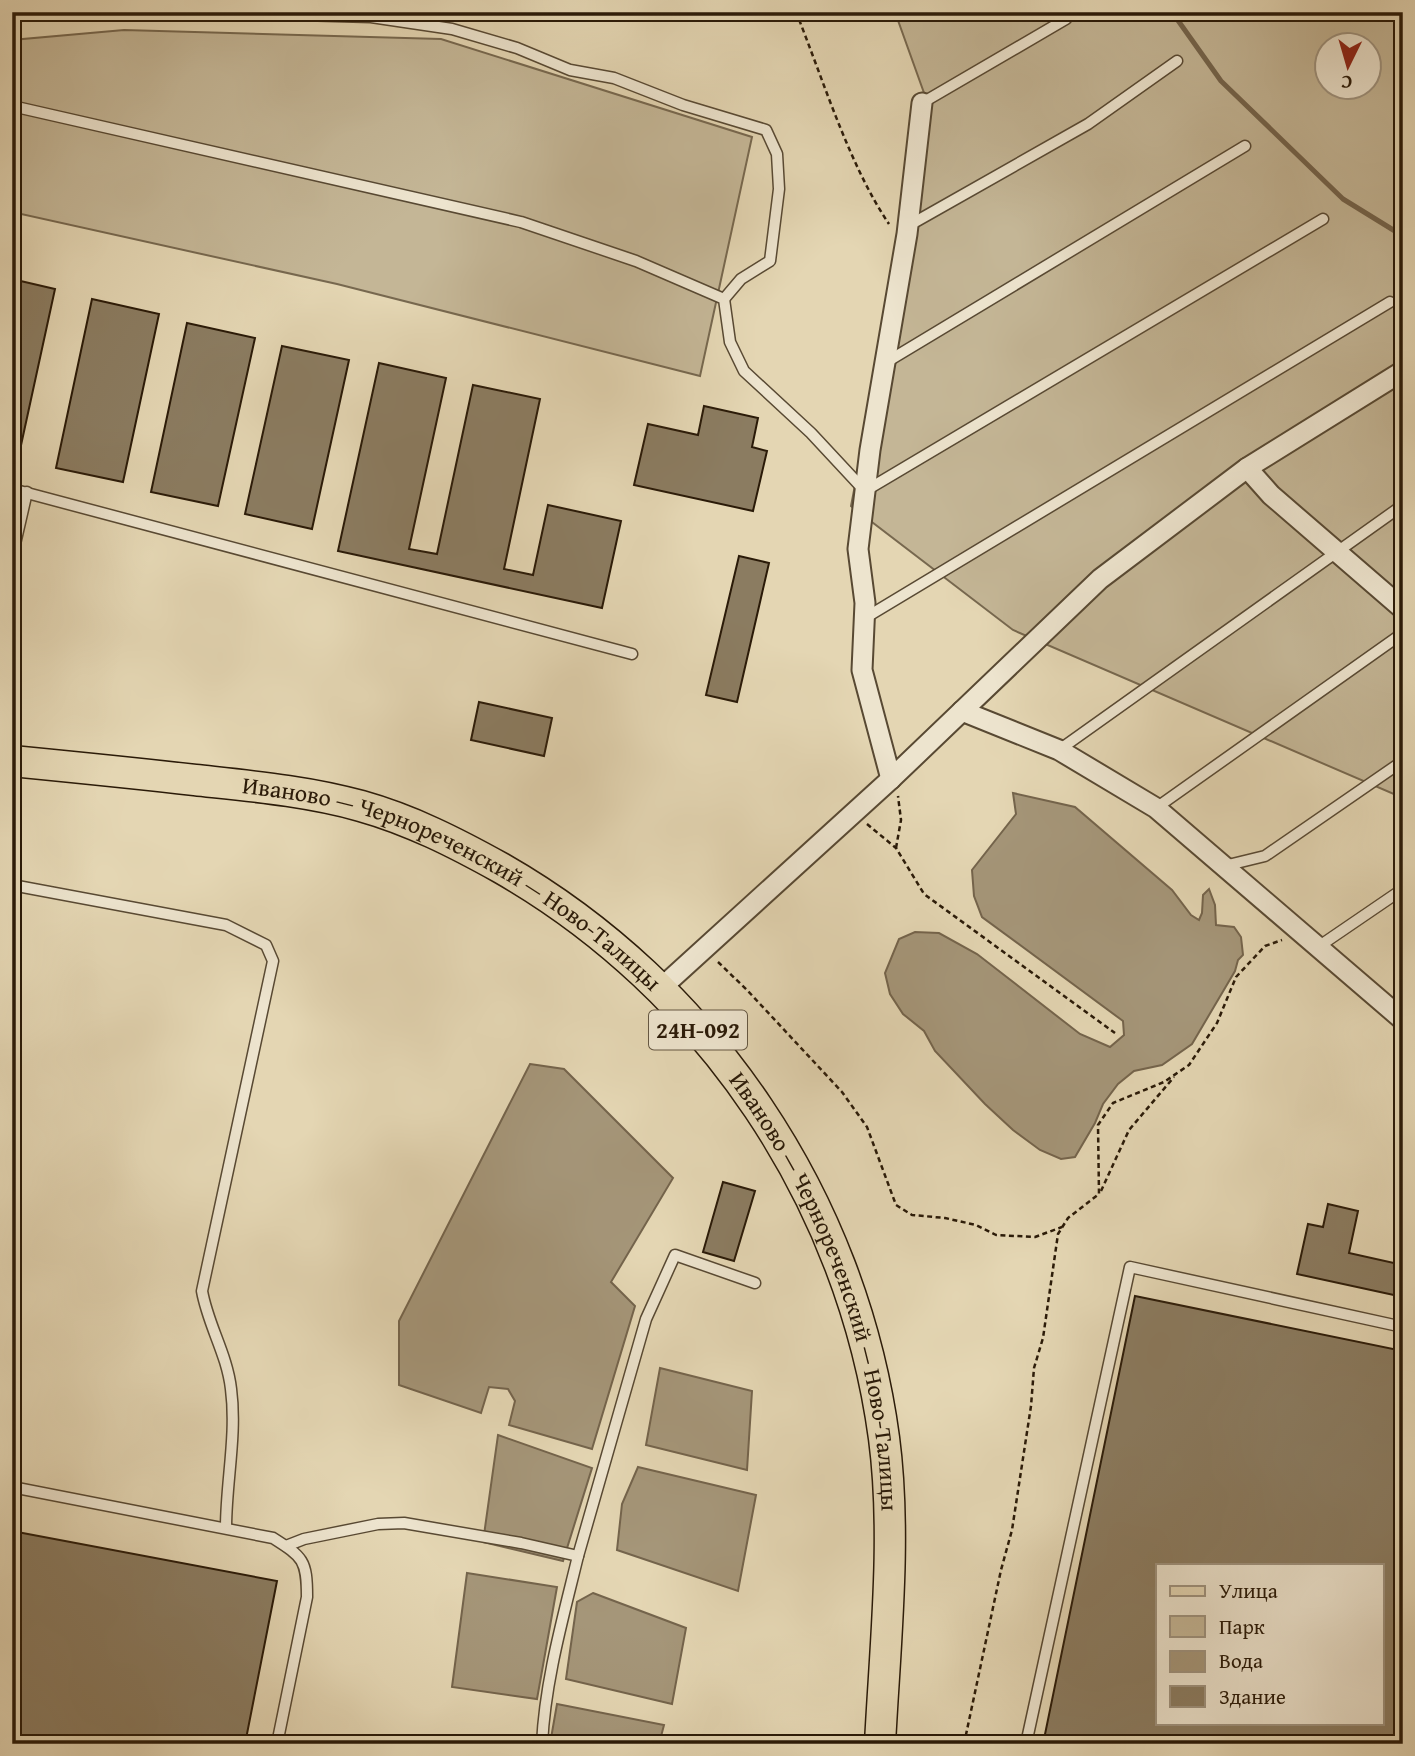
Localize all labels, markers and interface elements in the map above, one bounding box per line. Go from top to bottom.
north arrow [1314,32,1384,102]
text: С [1340,68,1353,97]
street label: Иваново — Чернореченский — Ново-Талицы [241,767,670,999]
road number: 24Н-092 [649,1010,747,1050]
street label: Иваново — Чернореченский — Ново-Талицы [721,1064,908,1512]
legend [1156,1564,1384,1724]
text: Улица [1219,1575,1278,1606]
text: Парк [1219,1611,1265,1642]
text: Вода [1219,1645,1263,1676]
text: Здание [1219,1681,1286,1712]

